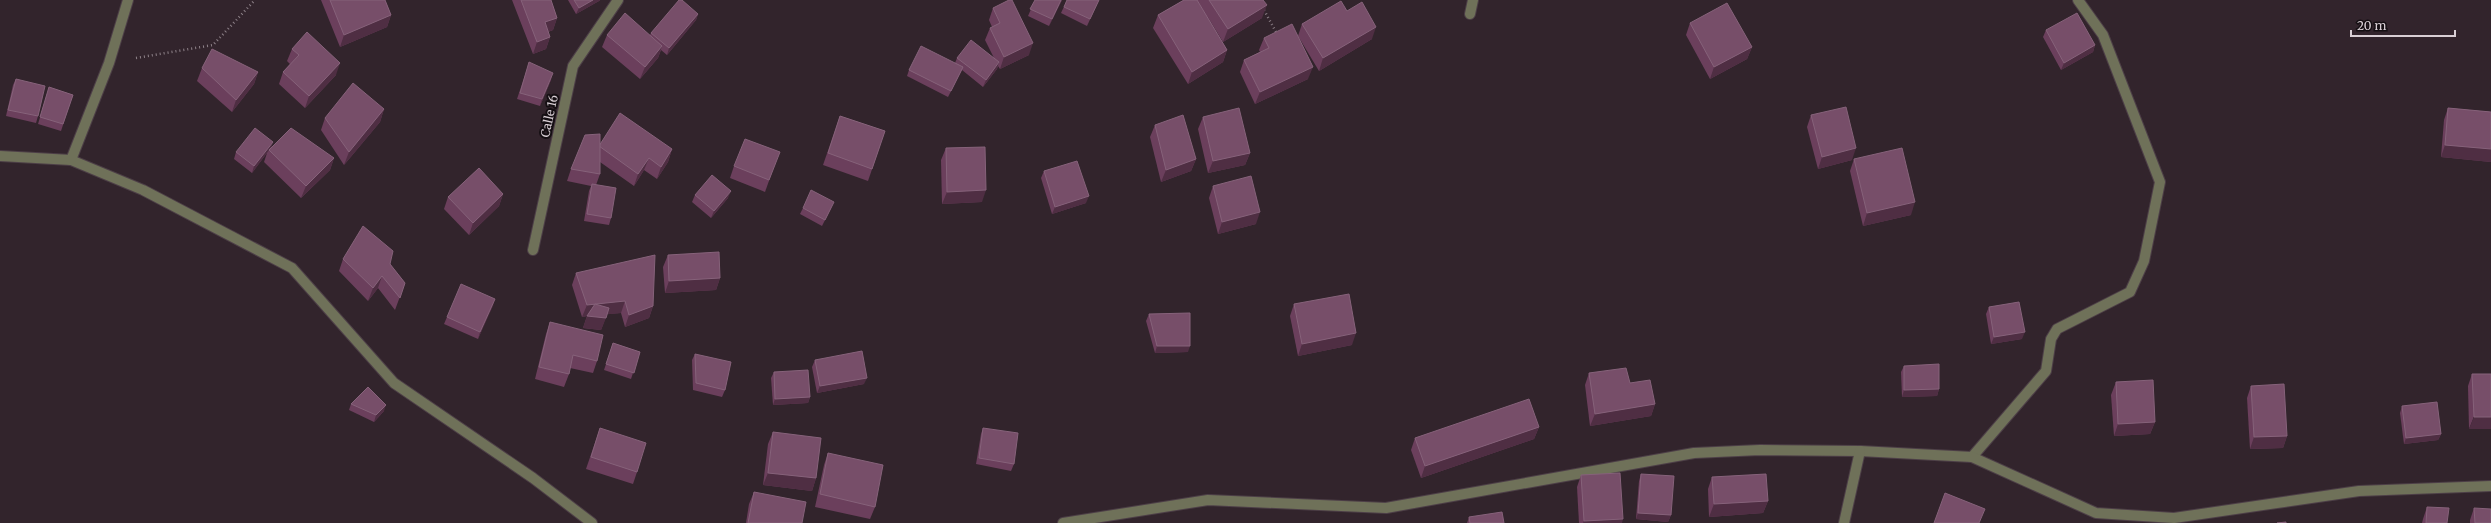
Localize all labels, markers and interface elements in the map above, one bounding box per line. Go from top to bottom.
scale bar [2351,12,2455,38]
text: 20 m [2357,18,2386,33]
street label: Calle 16 [537,93,561,139]

